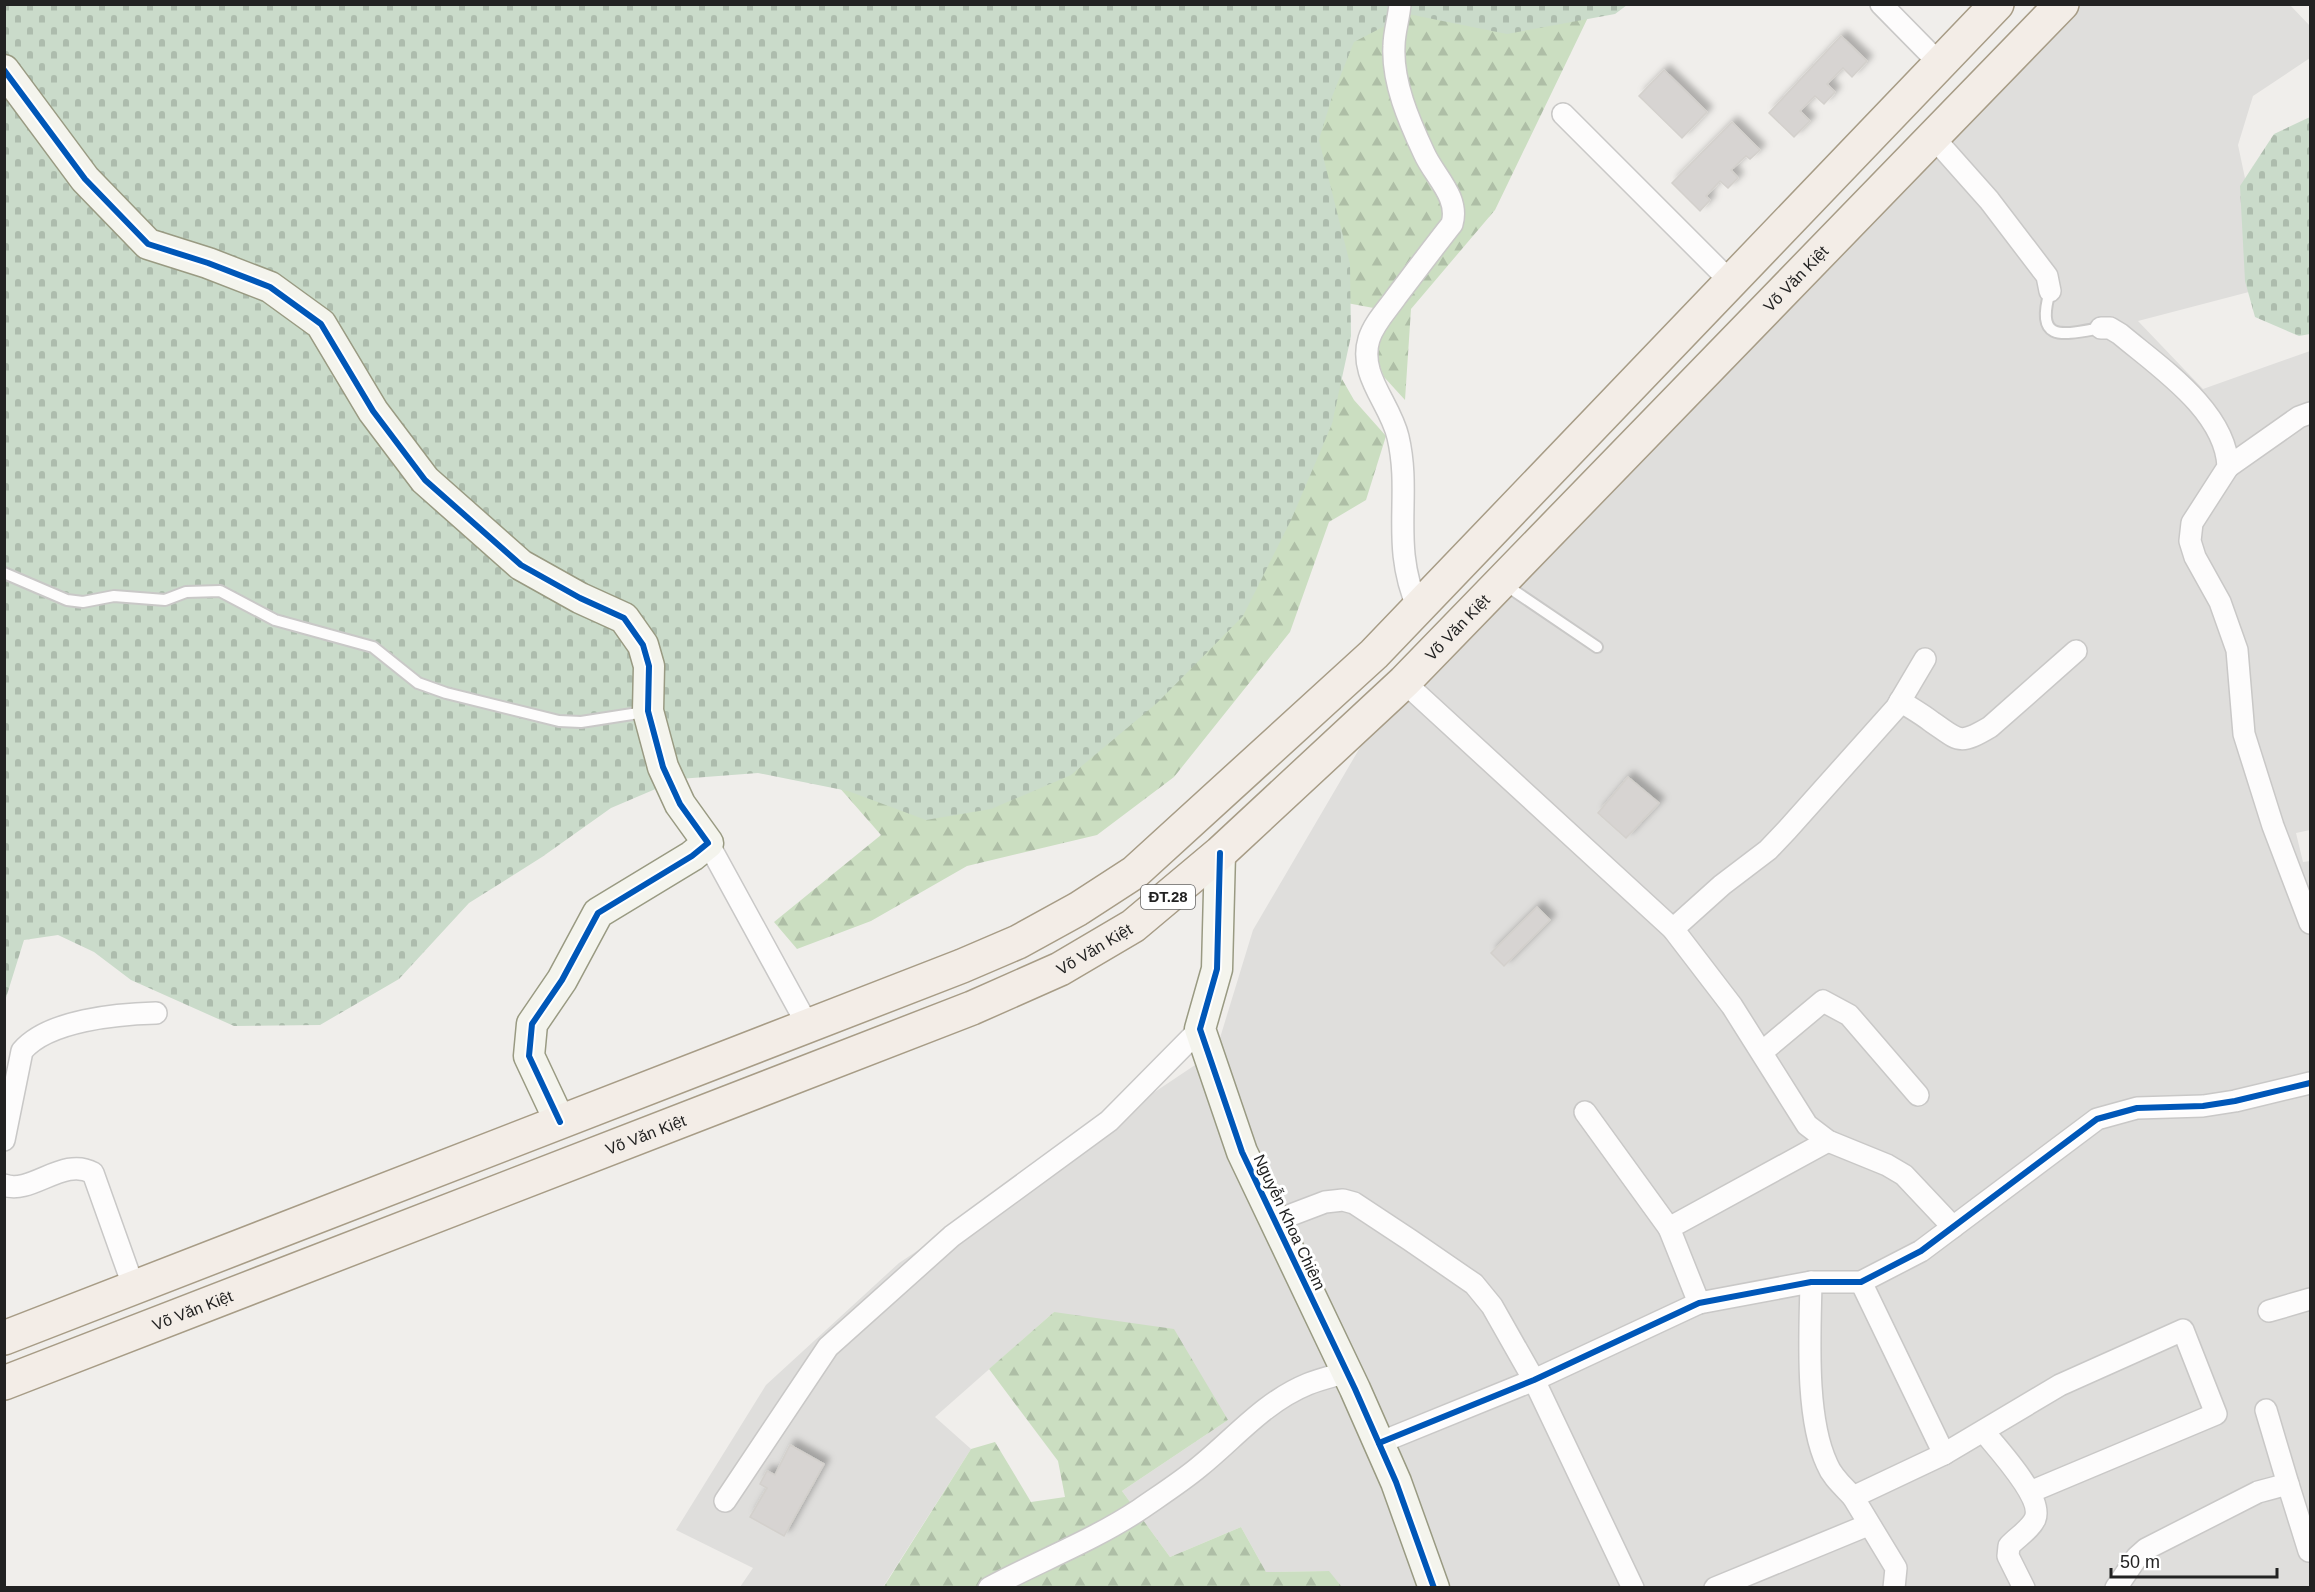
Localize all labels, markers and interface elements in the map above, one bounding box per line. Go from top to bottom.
street label: Võ Văn Kiệt [1760,242,1832,315]
street label: Võ Văn Kiệt [1422,591,1493,664]
road number: ĐT.28 [1141,885,1195,909]
street label: Võ Văn Kiệt [1054,920,1136,978]
street label: Võ Văn Kiệt [603,1112,689,1158]
street label: Nguyễn Khoa Chiêm [1251,1151,1329,1293]
street label: Võ Văn Kiệt [150,1287,236,1334]
scale bar [2111,1541,2278,1579]
text: 50 m [2120,1552,2160,1572]

